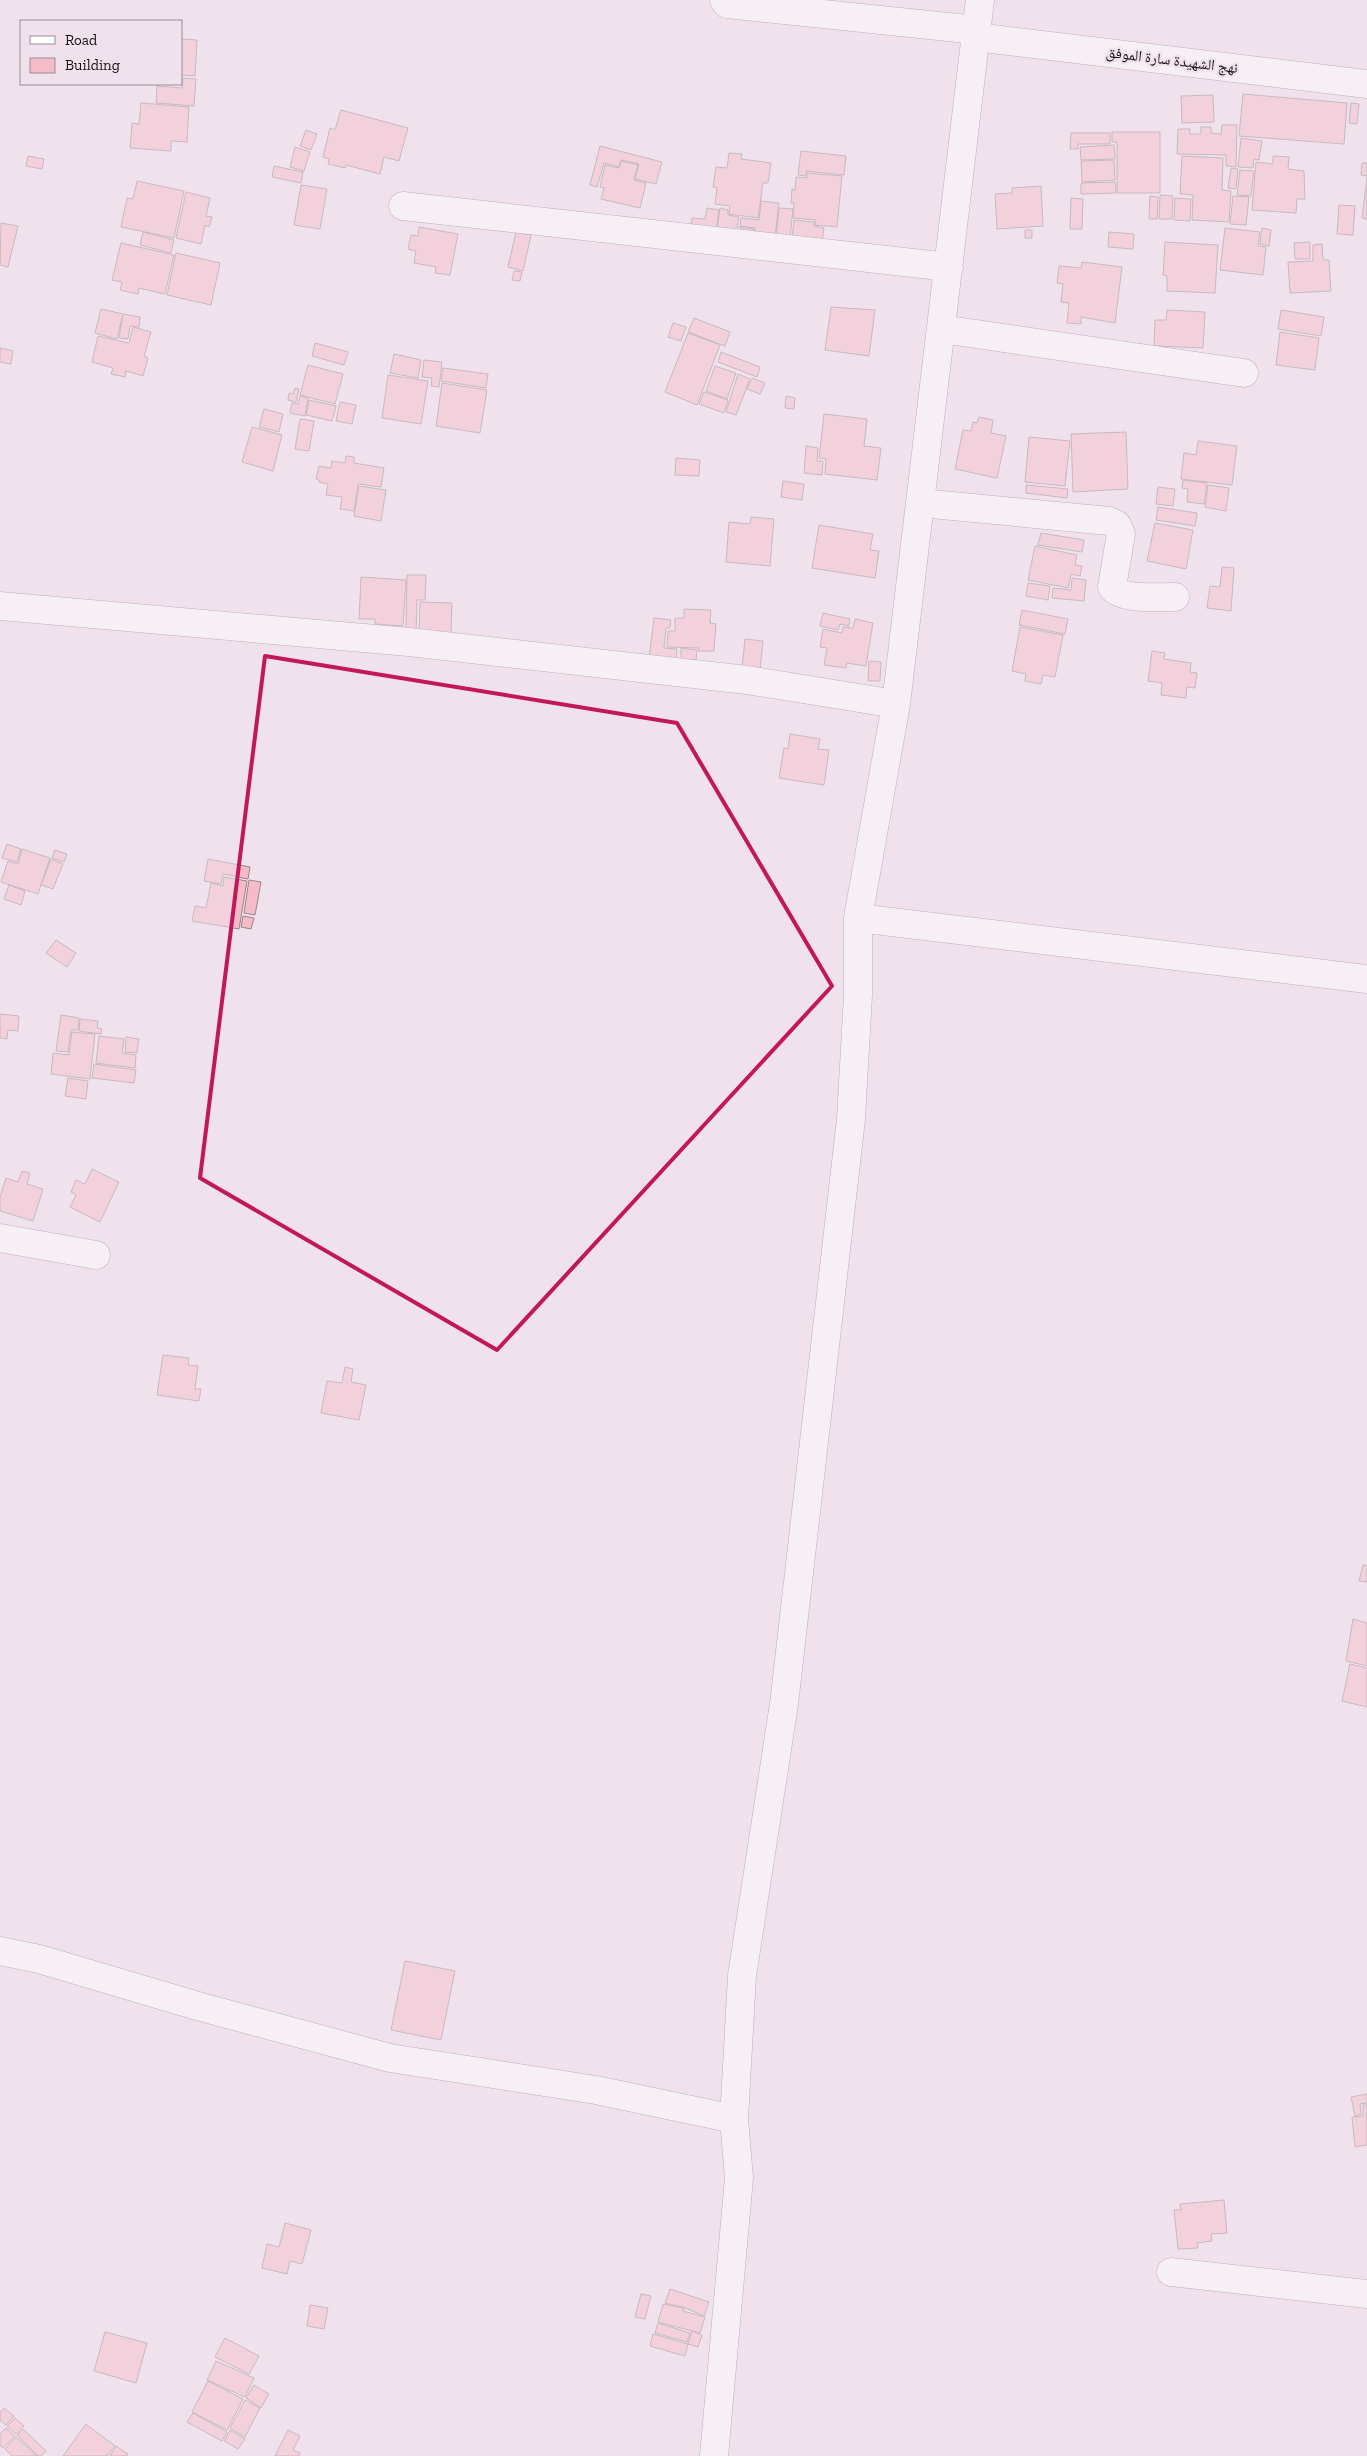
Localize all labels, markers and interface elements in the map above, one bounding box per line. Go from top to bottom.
legend [20,20,182,85]
text: Road [65,31,98,49]
street label: نهج الشهيدة سارة الموفق [1105,43,1239,78]
text: Building [65,56,120,74]

